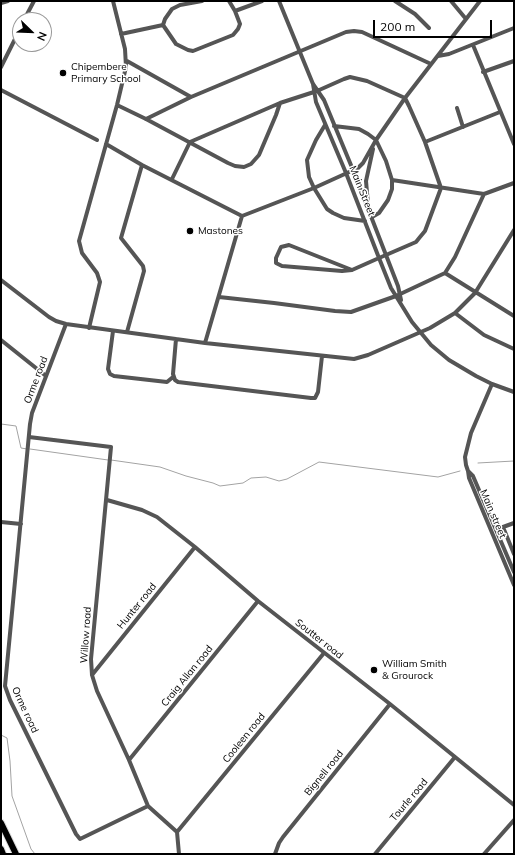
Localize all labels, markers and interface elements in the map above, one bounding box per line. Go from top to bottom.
north arrow [12,12,52,52]
scale bar [375,12,494,38]
text: 200 m [380,19,415,34]
text: N [34,30,50,43]
place label: Chipembere Primary School [71,61,141,84]
marker: Chipembere Primary School [58,68,68,78]
street label: Main Street [346,164,378,218]
place label: Mastones [198,225,243,237]
marker: Mastones [185,226,195,236]
street label: Orme road [22,355,50,405]
street label: Main street [477,488,509,540]
street label: Hunter road [115,581,159,631]
street label: Willow road [78,606,94,664]
street label: Soutter road [293,617,345,661]
street label: Craig Allan road [159,643,215,709]
place label: William Smith & Grourock [382,658,447,682]
marker: William Smith & Grourock [369,665,379,675]
street label: Orme road [9,685,41,735]
street label: Cooleen road [220,711,268,765]
street label: Bignell road [302,748,346,798]
street label: Tourle road [388,776,430,824]

